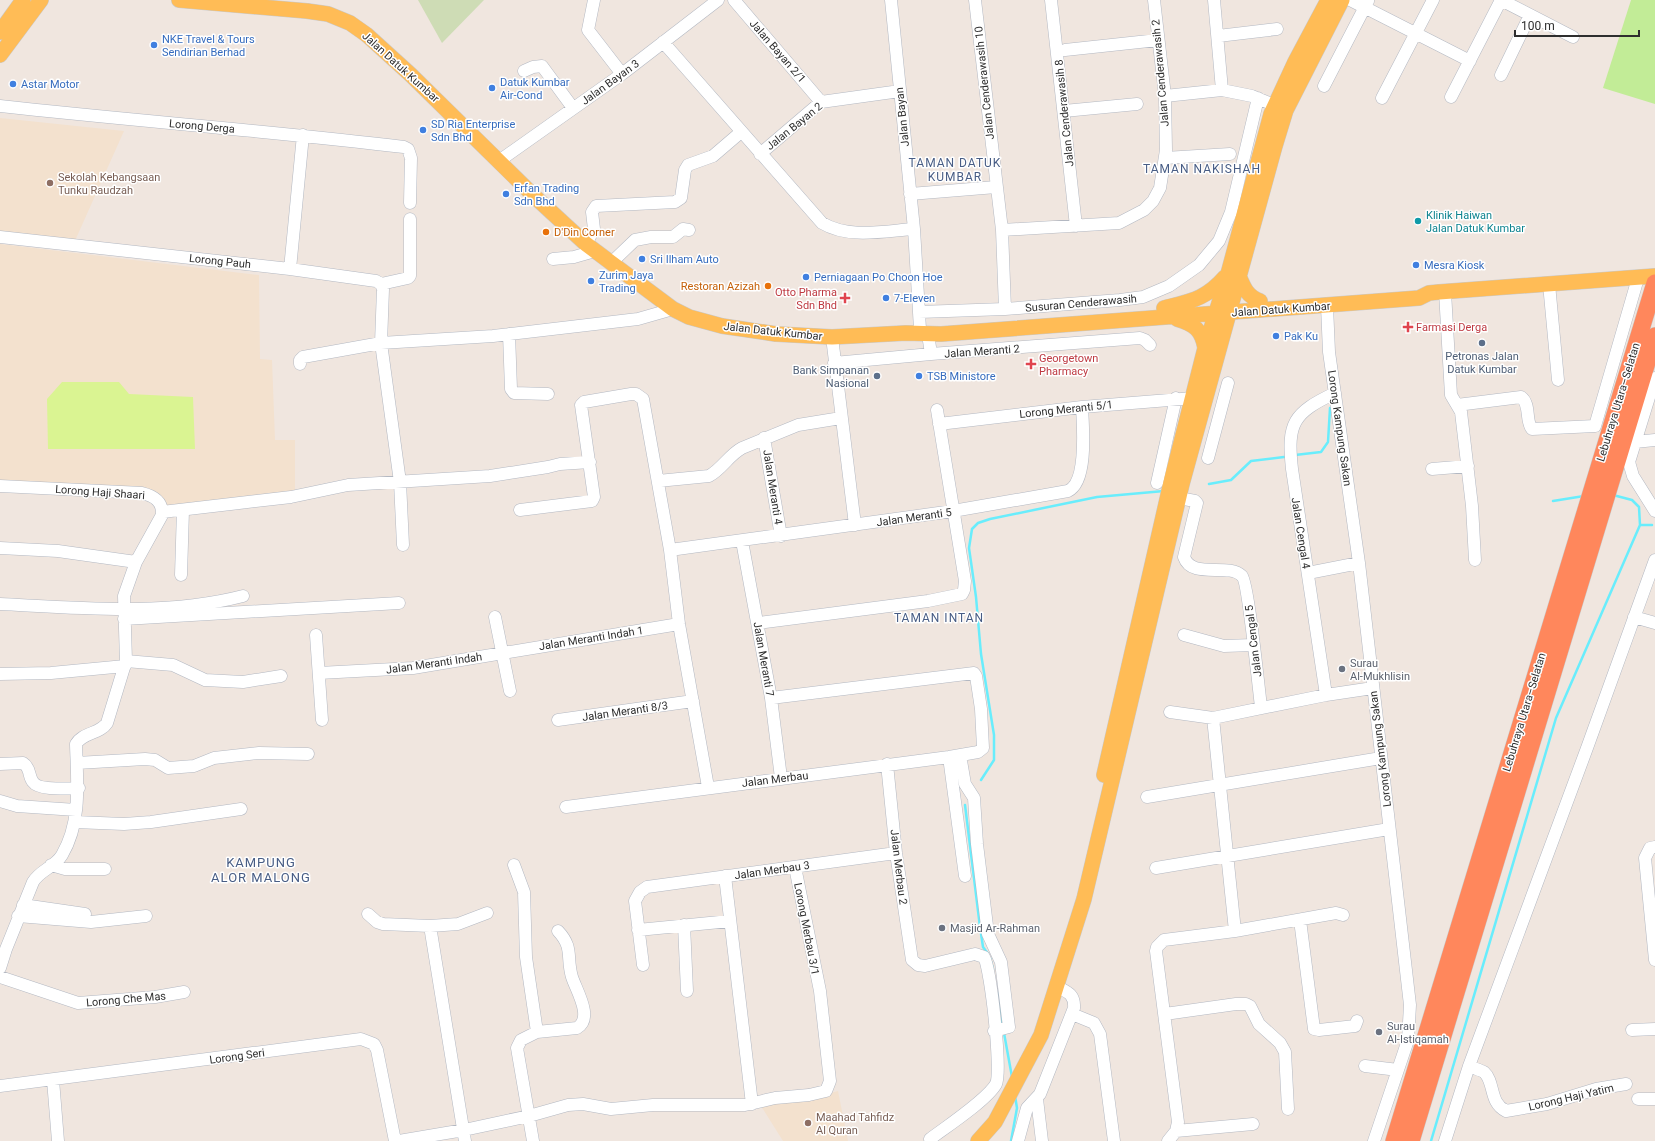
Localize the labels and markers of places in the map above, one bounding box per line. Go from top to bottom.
place label: NKE Travel & Tours Sendirian Berhad [162,33,255,59]
marker: NKE Travel & Tours Sendirian Berhad [149,40,159,50]
place label: Datuk Kumbar Air-Cond [500,76,570,102]
place label: Astar Motor [21,78,80,91]
marker: Astar Motor [8,79,18,89]
marker: Datuk Kumbar Air-Cond [487,83,497,93]
place label: SD Ria Enterprise Sdn Bhd [431,118,515,144]
marker: SD Ria Enterprise Sdn Bhd [418,125,428,135]
place label: Sekolah Kebangsaan Tunku Raudzah [58,171,160,197]
marker: Sekolah Kebangsaan Tunku Raudzah [45,178,55,188]
place label: Erfan Trading Sdn Bhd [514,182,579,208]
marker: Erfan Trading Sdn Bhd [501,189,511,199]
place label: Klinik Haiwan Jalan Datuk Kumbar [1426,209,1525,235]
marker: Klinik Haiwan Jalan Datuk Kumbar [1413,216,1423,226]
place label: D'Din Corner [554,226,615,239]
marker: D'Din Corner [541,227,551,237]
place label: Sri Ilham Auto [650,253,719,266]
marker: Sri Ilham Auto [637,254,647,264]
place label: Mesra Kiosk [1424,259,1485,272]
marker: Mesra Kiosk [1411,260,1421,270]
place label: Zurim Jaya Trading [599,269,653,295]
place label: Perniagaan Po Choon Hoe [814,271,943,284]
marker: Perniagaan Po Choon Hoe [801,272,811,282]
marker: Zurim Jaya Trading [586,276,596,286]
place label: Restoran Azizah [681,280,760,293]
marker: Restoran Azizah [763,281,773,291]
place label: Otto Pharma Sdn Bhd [775,286,837,312]
place label: 7-Eleven [894,292,935,305]
marker: Otto Pharma Sdn Bhd [840,293,850,303]
marker: 7-Eleven [881,293,891,303]
place label: Farmasi Derga [1416,321,1487,334]
marker: Farmasi Derga [1403,322,1413,332]
place label: Pak Ku [1284,330,1318,343]
marker: Pak Ku [1271,331,1281,341]
marker: Petronas Jalan Datuk Kumbar [1477,338,1487,348]
place label: Petronas Jalan Datuk Kumbar [1445,350,1519,376]
place label: Georgetown Pharmacy [1039,352,1098,378]
marker: Georgetown Pharmacy [1026,359,1036,369]
place label: Bank Simpanan Nasional [793,364,869,390]
place label: TSB Ministore [927,370,996,383]
marker: Bank Simpanan Nasional [872,371,882,381]
marker: TSB Ministore [914,371,924,381]
place label: Surau Al-Mukhlisin [1350,657,1410,683]
marker: Surau Al-Mukhlisin [1337,664,1347,674]
place label: Masjid Ar-Rahman [950,922,1040,935]
marker: Masjid Ar-Rahman [937,923,947,933]
place label: Surau Al-Istiqamah [1387,1020,1449,1046]
marker: Surau Al-Istiqamah [1374,1027,1384,1037]
place label: Maahad Tahfidz Al Quran [816,1111,895,1137]
marker: Maahad Tahfidz Al Quran [803,1118,813,1128]

